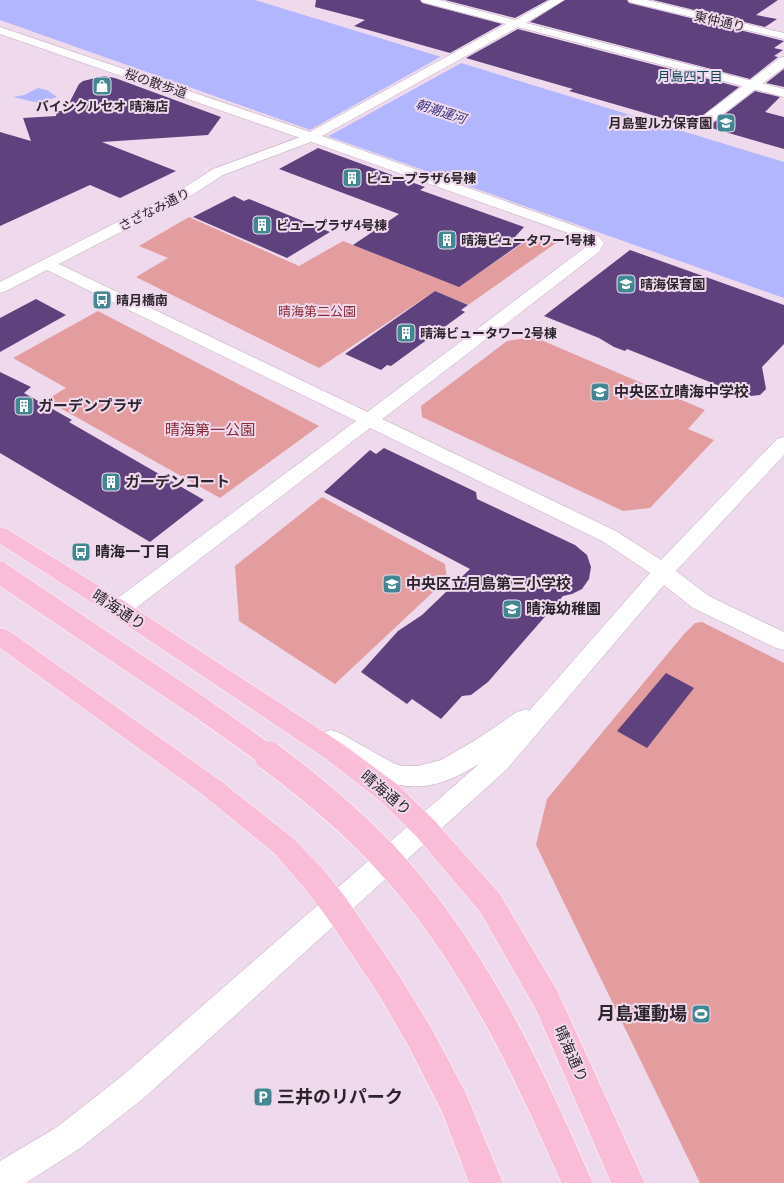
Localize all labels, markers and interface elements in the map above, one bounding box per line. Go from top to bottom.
street label: 東仲通り [693,7,747,35]
street label: 桜の散歩道 [123,65,189,101]
district label: 月島四丁目 [657,68,723,84]
shop icon: バイシクルセオ 晴海店 [91,75,113,97]
water label: 朝潮運河 [414,95,471,128]
place label: バイシクルセオ 晴海店 [36,98,168,114]
school or university icon: 月島聖ルカ保育園 [715,112,737,134]
place label: 月島聖ルカ保育園 [608,115,712,131]
building icon: ビュープラザ6号棟 [341,167,363,189]
place label: ビュープラザ6号棟 [366,170,477,186]
street label: さざなみ通り [116,184,192,234]
building icon: ビュープラザ4号棟 [251,214,273,236]
place label: ビュープラザ4号棟 [276,217,387,233]
building icon: 晴海ビュータワー1号棟 [436,229,458,251]
place label: 晴海ビュータワー1号棟 [461,232,596,248]
school or university icon: 晴海保育園 [615,273,637,295]
place label: 晴海保育園 [640,276,705,292]
bus stop icon: 晴月橋南 [91,289,113,311]
place label: 晴月橋南 [116,292,168,308]
park label: 晴海第二公園 [278,303,356,319]
building icon: 晴海ビュータワー2号棟 [395,322,417,344]
place label: 晴海ビュータワー2号棟 [420,325,557,341]
school or university icon: 中央区立晴海中学校 [589,381,611,403]
place label: 中央区立晴海中学校 [614,383,749,401]
building icon: ガーデンプラザ [13,395,35,417]
place label: ガーデンプラザ [38,397,143,415]
park label: 晴海第一公園 [165,421,255,439]
building icon: ガーデンコート [100,471,122,493]
place label: ガーデンコート [125,473,230,491]
bus stop icon: 晴海一丁目 [70,541,92,563]
place label: 晴海一丁目 [95,543,170,561]
school or university icon: 中央区立月島第三小学校 [381,573,403,595]
place label: 中央区立月島第三小学校 [406,575,571,593]
street label: 晴海通り [89,586,149,634]
school or university icon: 晴海幼稚園 [501,598,523,620]
place label: 晴海幼稚園 [526,600,601,618]
street label: 晴海通り [357,767,415,819]
place label: 月島運動場 [597,1003,687,1025]
sports icon: 月島運動場 [690,1003,712,1025]
street label: 晴海通り [551,1023,591,1085]
parking icon: 三井のリパーク [252,1086,274,1108]
place label: 三井のリパーク [277,1086,403,1108]

